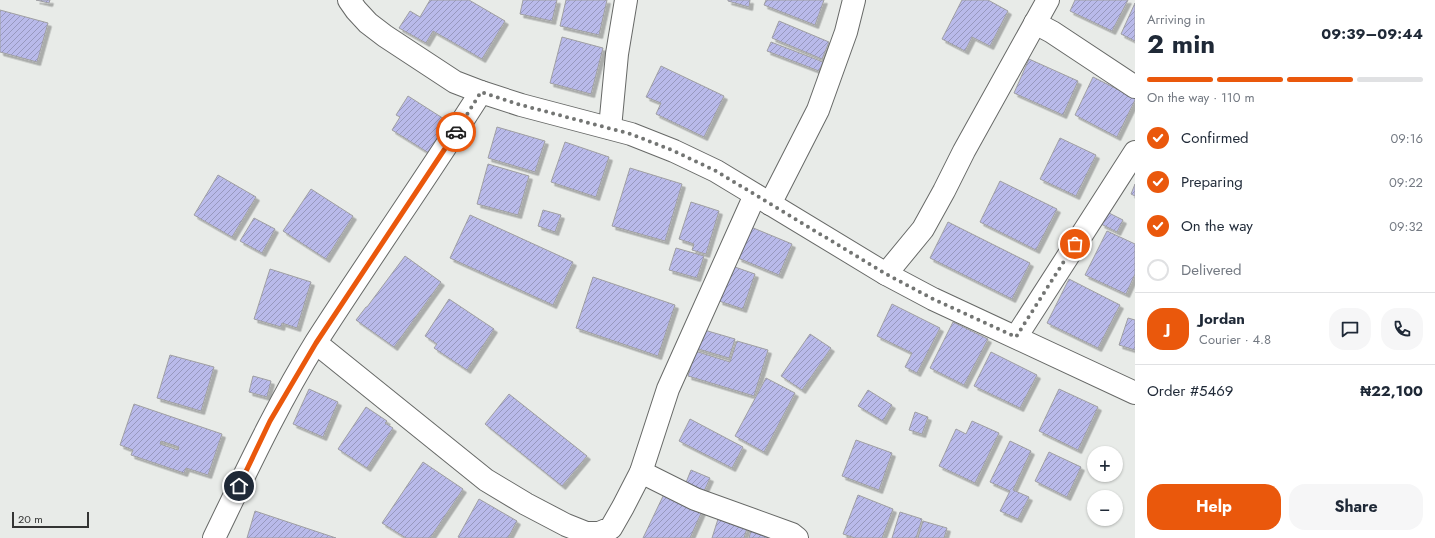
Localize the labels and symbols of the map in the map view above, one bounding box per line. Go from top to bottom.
courier [436,112,476,152]
pin [1058,227,1092,261]
pin [222,469,256,503]
scale bar [12,510,89,529]

